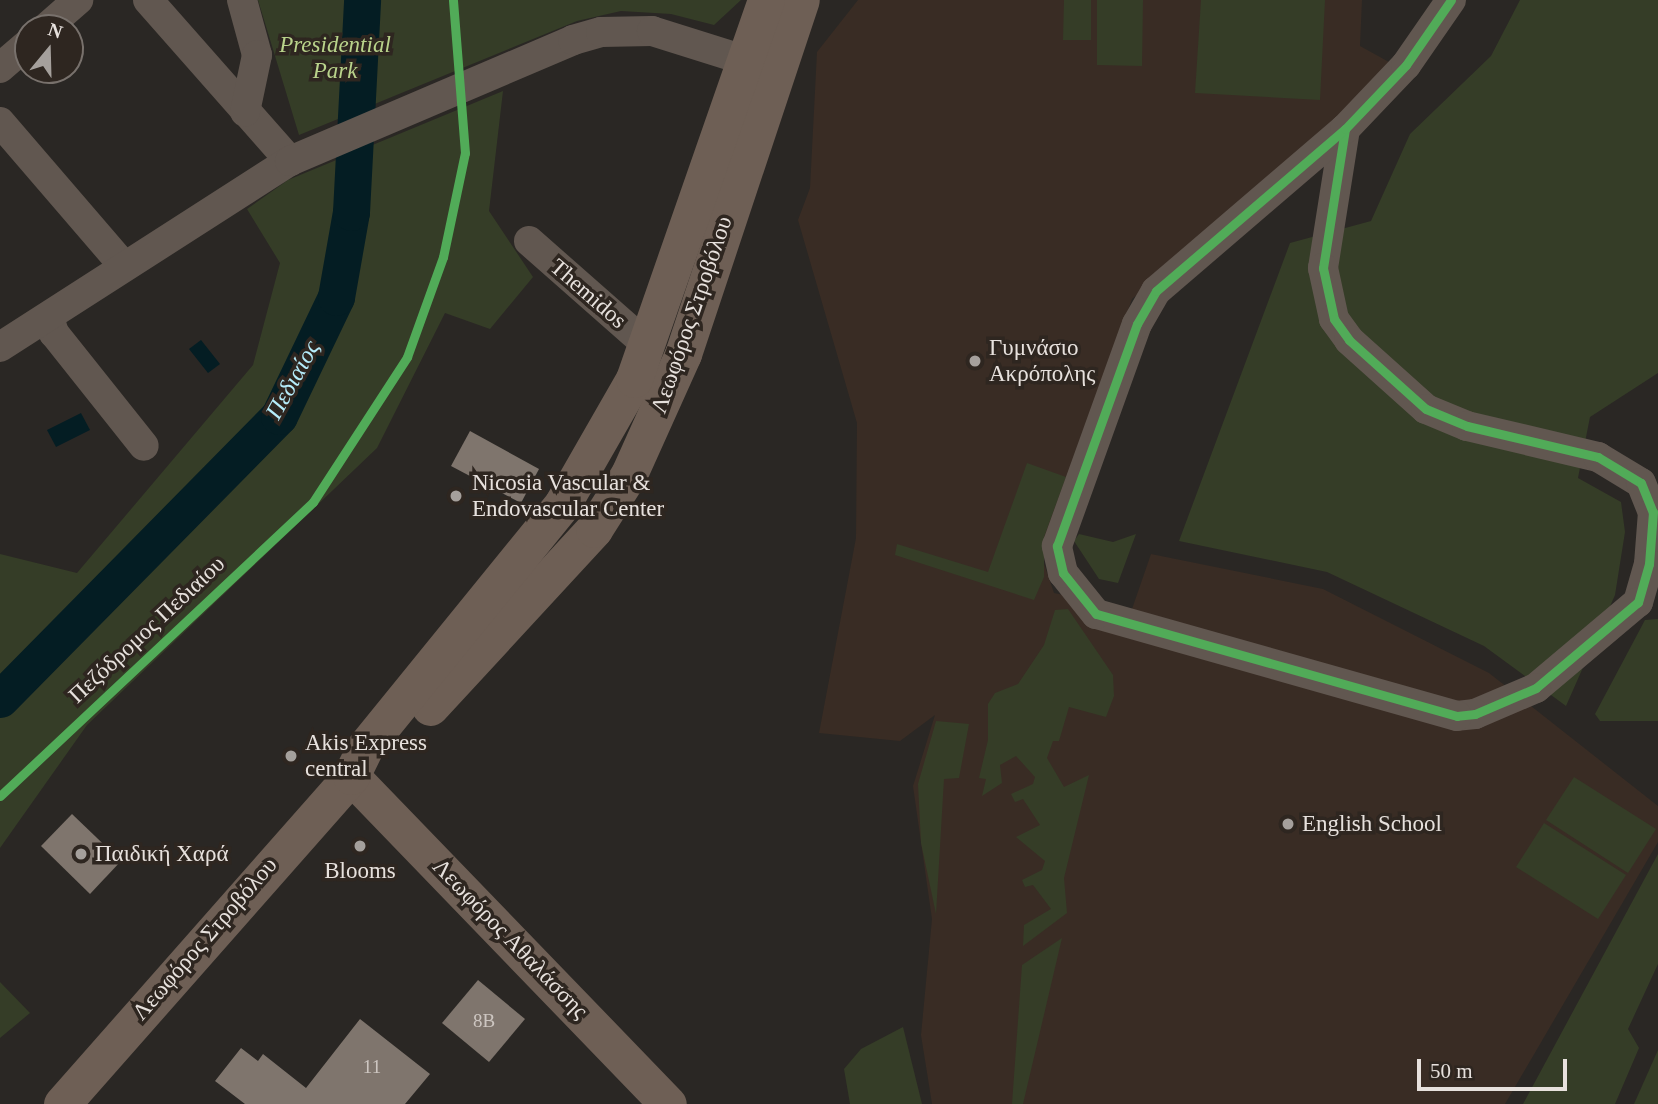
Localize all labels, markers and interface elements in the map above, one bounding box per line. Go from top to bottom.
north arrow [14,14,84,84]
text: N [45,18,65,43]
park label: Presidential Park [279,31,391,85]
street label: Λεωφόρος Στροβόλου [645,213,739,417]
street label: Themidos [544,253,632,335]
place label: Γυμνάσιο Ακρόπολης [989,334,1095,388]
water label: Πεδιαίος [260,336,326,424]
marker: Γυμνάσιο Ακρόπολης [967,353,983,369]
place label: Nicosia Vascular & Endovascular Center [472,469,664,523]
marker: Nicosia Vascular & Endovascular Center [446,486,466,506]
street label: Πεζόδρομος Πεδιαίου [63,551,231,709]
place label: Akis Express central [305,729,427,783]
marker: Akis Express central [283,748,299,764]
place label: English School [1302,810,1442,838]
marker: English School [1280,816,1296,832]
marker: Blooms [352,838,368,854]
place label: Παιδική Χαρά [95,840,228,868]
marker: Παιδική Χαρά [73,846,89,862]
street label: Λεωφόρος Στροβόλου [127,852,283,1026]
street label: Λεωφόρος Αθαλάσσης [426,853,594,1025]
place label: Blooms [324,857,396,885]
house number: 8B [473,1010,495,1032]
scale bar [1420,1044,1570,1088]
house number: 11 [363,1056,381,1078]
text: 50 m [1430,1059,1473,1083]

